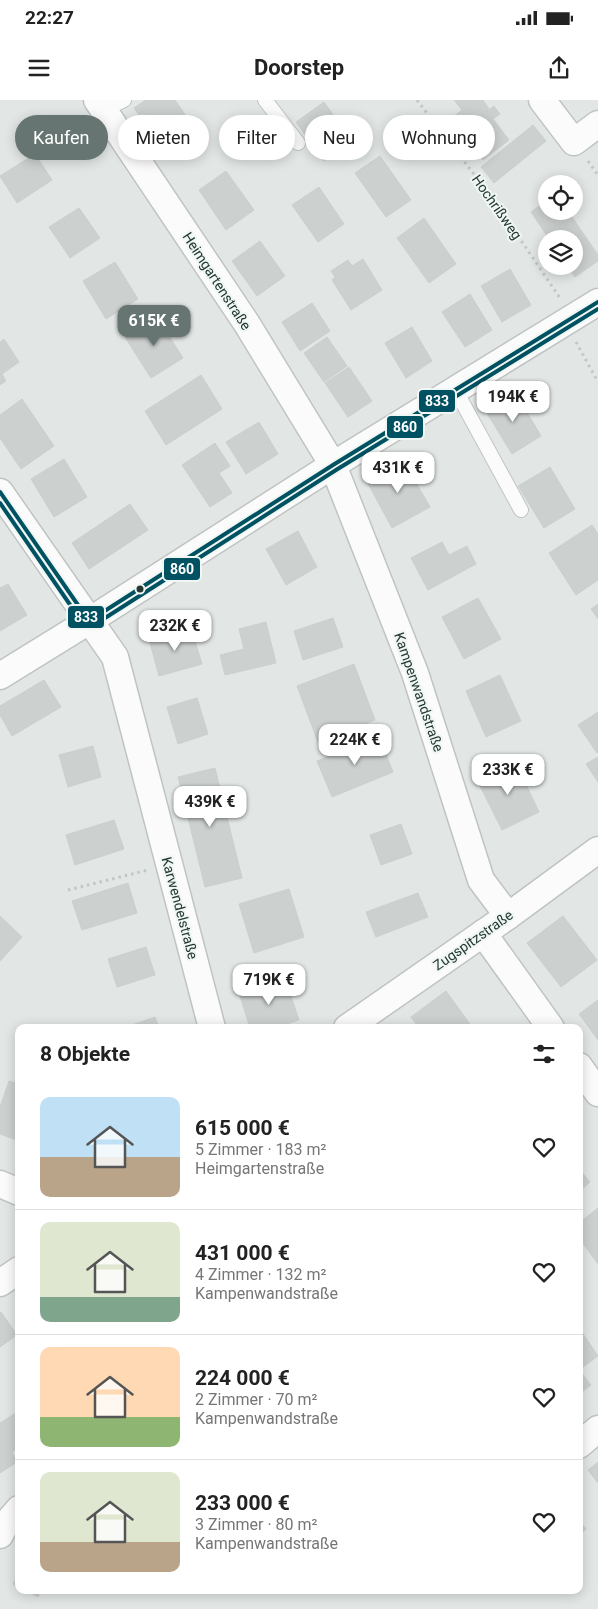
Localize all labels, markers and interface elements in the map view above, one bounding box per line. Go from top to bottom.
text: 22:27 [25,6,74,29]
icon: menu [25,54,53,82]
icon: share [545,54,573,82]
text: Doorstep [254,55,344,80]
chip: Kaufen [15,115,108,160]
chip: Mieten [118,115,209,160]
chip: Filter [219,115,295,160]
chip: Neu [305,115,373,160]
chip: Wohnung [383,115,495,160]
street label: Hochrißweg [469,172,525,242]
map controls [538,175,583,275]
button: locate [538,175,583,220]
street label: Heimgartenstraße [180,229,254,333]
button: layers [538,230,583,275]
pin: 615K € [113,304,195,347]
text: 615K € [129,311,179,330]
pin: 194K € [472,380,554,423]
text: 194K € [488,387,538,406]
line badge: 833 [418,389,456,413]
text: 833 [425,393,449,409]
line badge: 860 [386,415,424,439]
text: 860 [393,419,417,435]
pin: 431K € [357,452,439,494]
text: 431K € [373,458,423,477]
line badge: 860 [163,557,201,581]
text: 860 [170,561,194,577]
unlabelled marker [135,584,145,594]
line badge: 833 [67,605,105,629]
text: 833 [74,609,98,625]
pin: 232K € [134,610,216,652]
text: 232K € [150,616,200,635]
street label: Kampenwandstraße [391,630,447,754]
pin: 224K € [314,724,396,766]
text: 224K € [330,730,380,749]
pin: 233K € [467,754,549,796]
text: 233K € [483,760,533,779]
pin: 439K € [169,786,251,828]
text: 439K € [185,792,235,811]
street label: Karwendelstraße [159,855,201,961]
street label: Zugspitzstraße [430,907,516,973]
pin: 719K € [228,964,310,1006]
text: 719K € [244,970,294,989]
icon: filters [530,1040,558,1068]
text: 8 Objekte [40,1042,130,1066]
text: 615 000 € [195,1116,290,1140]
icon: home [80,1117,140,1177]
icon: heart [530,1133,558,1161]
text: 5 Zimmer · 183 m² [195,1140,326,1159]
text: Heimgartenstraße [195,1159,324,1178]
text: 431 000 € [195,1241,290,1265]
icon: home [80,1242,140,1302]
icon: heart [530,1258,558,1286]
text: 4 Zimmer · 132 m² [195,1265,326,1284]
text: Kampenwandstraße [195,1284,338,1303]
text: 224 000 € [195,1366,290,1390]
icon: home [80,1367,140,1427]
icon: heart [530,1383,558,1411]
text: 2 Zimmer · 70 m² [195,1390,317,1409]
text: Kampenwandstraße [195,1409,338,1428]
text: 233 000 € [195,1491,290,1515]
icon: home [80,1492,140,1552]
icon: heart [530,1508,558,1536]
text: 3 Zimmer · 80 m² [195,1515,317,1534]
text: Kampenwandstraße [195,1534,338,1553]

